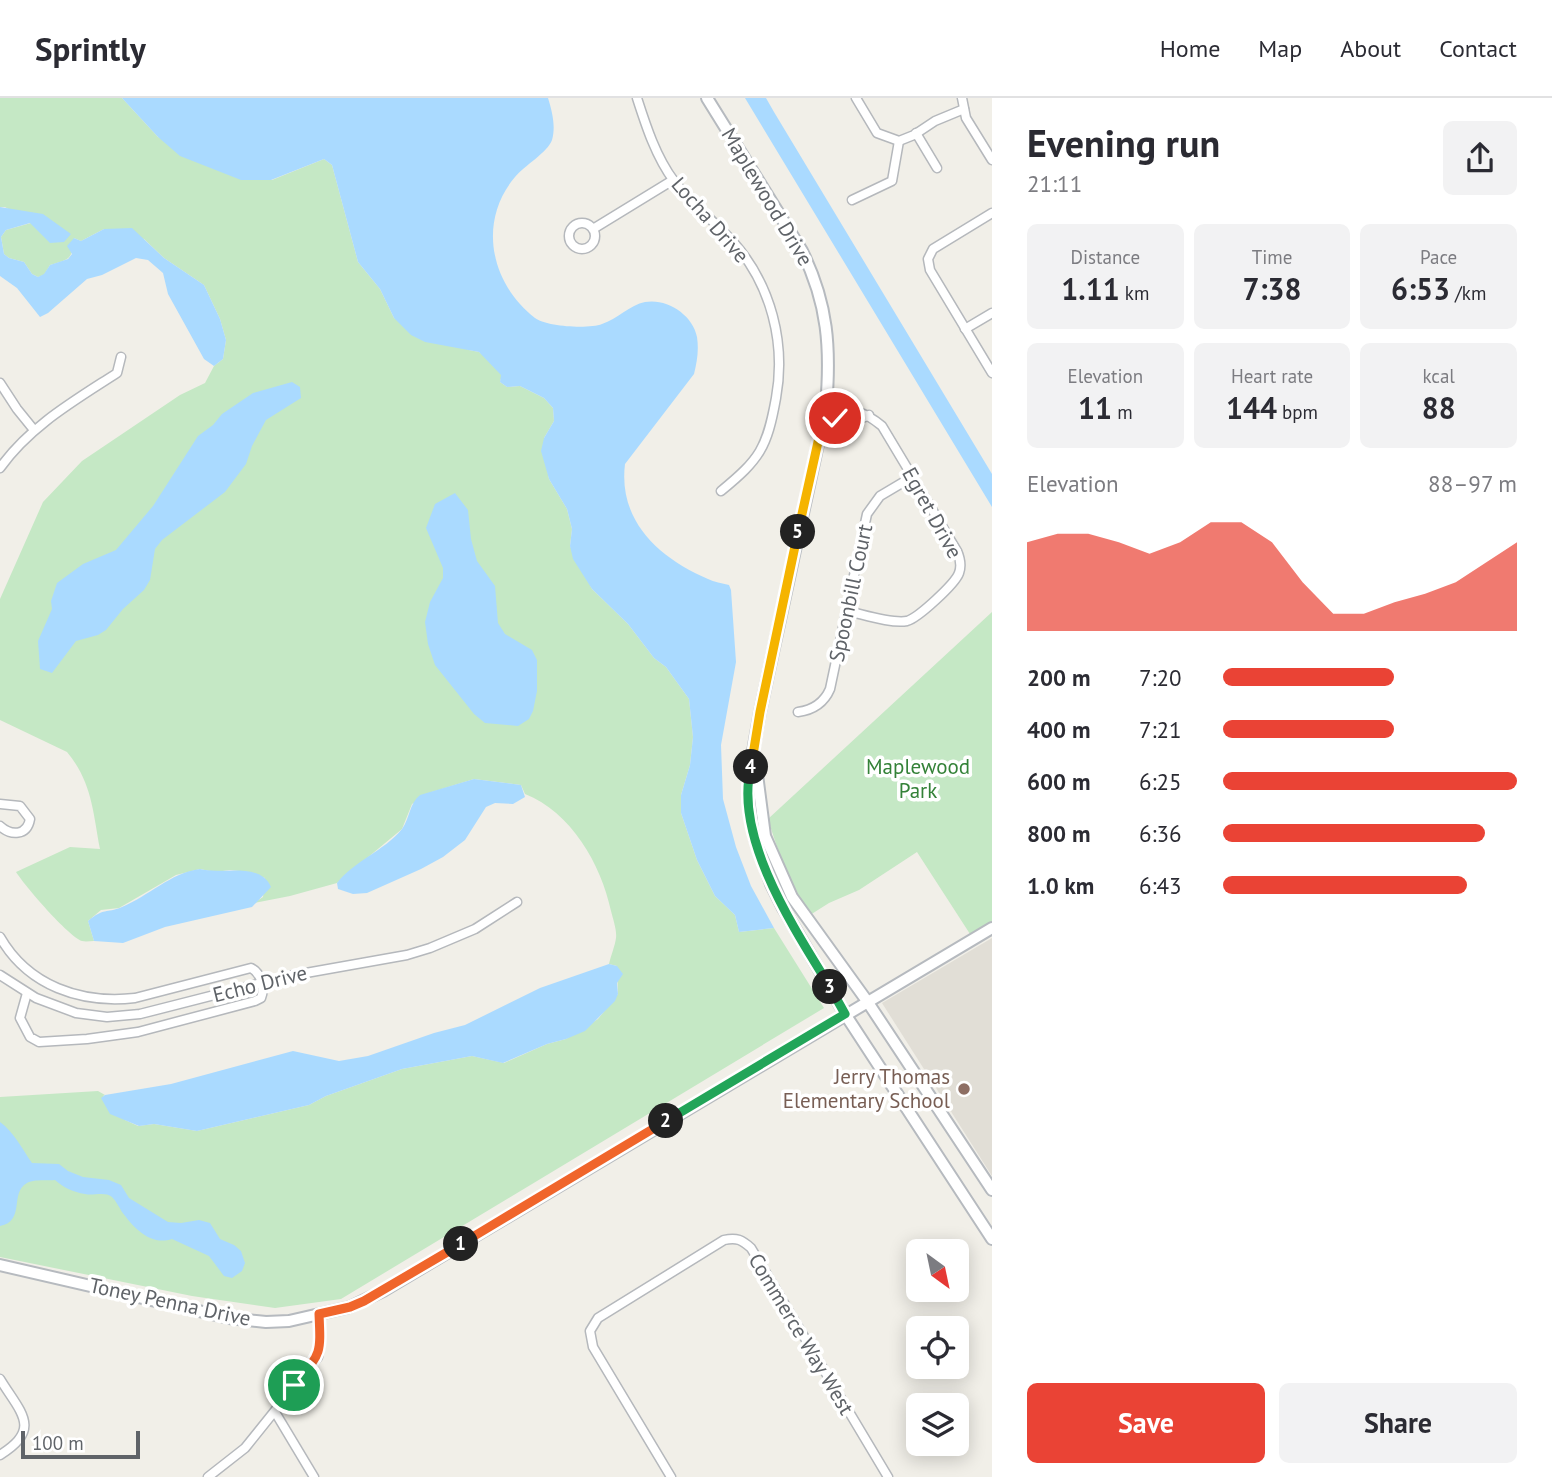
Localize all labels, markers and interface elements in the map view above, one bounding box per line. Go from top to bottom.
text: Sprintly [35,27,146,70]
text: Home [1160,33,1220,64]
text: Map [1258,33,1302,64]
text: About [1340,33,1401,64]
text: Contact [1439,33,1517,64]
text: Evening run [1027,118,1220,167]
button: share [1443,121,1517,195]
street label: Maplewood Drive [716,123,819,271]
text: 21:11 [1027,169,1082,198]
street label: Locha Drive [666,171,755,268]
text: Distance [1071,245,1140,269]
text: Time [1252,245,1292,269]
text: Pace [1420,245,1457,269]
text: 1.11 [1061,269,1120,308]
text: 7:38 [1242,269,1302,308]
text: 6:53 [1391,269,1450,308]
text: km [1120,281,1149,305]
text: /km [1450,281,1486,305]
text: Elevation [1067,364,1143,388]
text: Heart rate [1231,364,1313,388]
text: kcal [1422,364,1455,388]
pin [805,388,865,448]
text: 11 [1078,388,1112,427]
text: 144 [1226,388,1277,427]
text: 88 [1422,388,1456,427]
icon: check [816,399,854,437]
text: m [1112,400,1133,424]
text: bpm [1277,400,1318,424]
street label: Egret Drive [896,462,969,563]
text: Elevation [1027,469,1119,498]
text: 88–97 m [1428,469,1517,498]
pin: 5 [780,514,816,550]
text: 5 [792,519,803,543]
street label: Spoonbill Court [823,522,878,664]
text: 200 m [1027,663,1090,692]
text: 7:20 [1139,663,1182,692]
text: 400 m [1027,715,1090,744]
text: 7:21 [1139,715,1182,744]
pin: 4 [734,750,768,784]
park label: Maplewood Park [866,753,970,804]
text: 4 [745,754,756,778]
text: 600 m [1027,767,1090,796]
text: 6:25 [1139,767,1182,796]
text: 800 m [1027,819,1090,848]
text: 6:36 [1139,819,1182,848]
text: 1.0 km [1027,871,1094,900]
text: 6:43 [1139,871,1182,900]
street label: Echo Drive [210,959,310,1008]
pin: 3 [812,970,848,1004]
text: 3 [824,974,835,998]
place label: Jerry Thomas Elementary School [783,1063,950,1114]
marker: Jerry Thomas Elementary School [956,1081,972,1097]
pin: 2 [648,1104,684,1138]
text: 2 [660,1108,671,1132]
pin: 1 [444,1226,478,1262]
text: 1 [455,1231,466,1255]
north arrow [906,1239,970,1302]
map controls [906,1239,969,1456]
street label: Commerce Way West [743,1248,860,1419]
street label: Toney Penna Drive [87,1271,253,1332]
button: locate [906,1316,969,1379]
pin [264,1355,324,1415]
icon: arrive [275,1366,313,1404]
button: Save [1027,1383,1265,1463]
button: Share [1279,1383,1517,1463]
button: layers [906,1393,969,1456]
scale bar [21,1428,140,1460]
text: 100 m [32,1431,84,1455]

